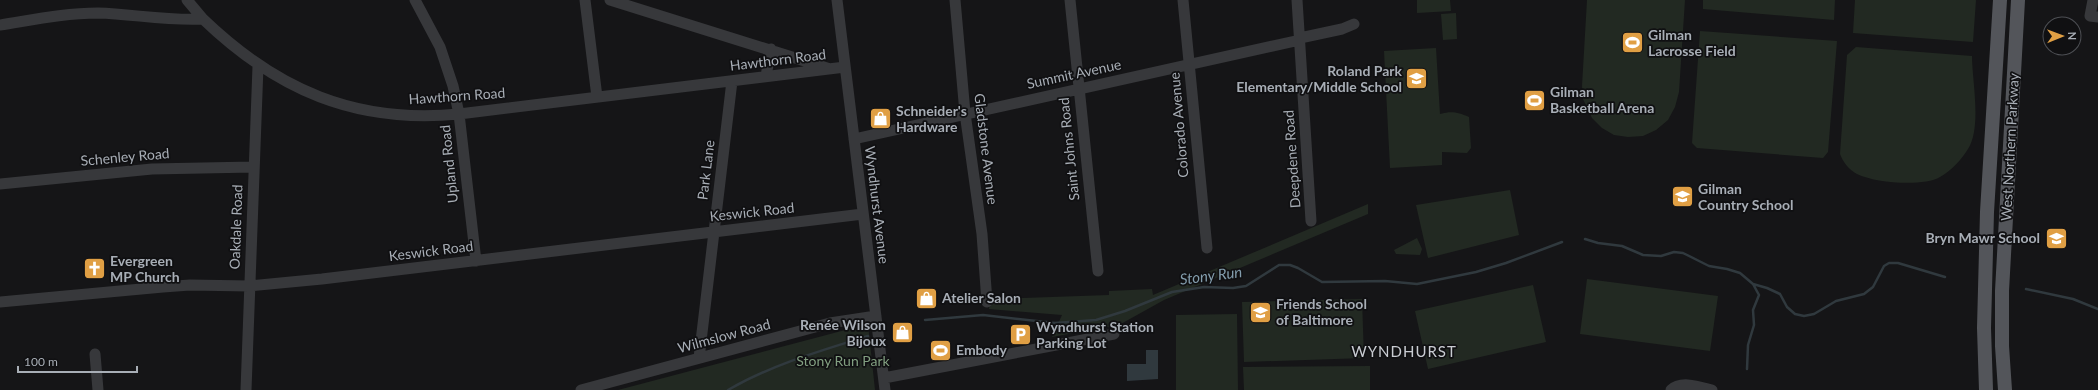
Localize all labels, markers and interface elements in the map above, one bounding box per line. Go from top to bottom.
north arrow [2042,16,2082,56]
place label: Gilman Lacrosse Field [1648,26,1736,59]
sports icon: Gilman Lacrosse Field [1620,30,1646,56]
text: N [2066,31,2079,40]
street label: Hawthorn Road [729,45,827,74]
street label: Summit Avenue [1025,55,1123,92]
place label: Roland Park Elementary/Middle School [1236,62,1403,95]
school or university icon: Roland Park Elementary/Middle School [1404,66,1430,92]
street label: Colorado Avenue [1165,72,1192,178]
street label: West Northern Parkway [1997,72,2022,221]
place label: Gilman Basketball Arena [1550,83,1654,116]
street label: Hawthorn Road [408,84,506,107]
sports icon: Gilman Basketball Arena [1521,87,1547,113]
street label: Gladstone Avenue [971,92,1002,206]
street label: Saint Johns Road [1055,97,1082,201]
place label: Schneider's Hardware [896,102,967,135]
shop icon: Schneider's Hardware [867,106,893,132]
street label: Deepdene Road [1280,109,1303,209]
street label: Upland Road [436,124,461,204]
street label: Park Lane [693,139,718,201]
street label: Schenley Road [80,144,170,169]
street label: Wyndhurst Avenue [862,145,893,265]
place label: Gilman Country School [1698,180,1794,213]
street label: Oakdale Road [226,184,245,270]
school or university icon: Gilman Country School [1669,184,1695,210]
street label: Keswick Road [709,199,795,224]
school or university icon: Bryn Mawr School [2043,225,2069,251]
place label: Bryn Mawr School [1925,229,2040,246]
street label: Keswick Road [388,237,474,264]
place label: Evergreen MP Church [110,252,180,285]
church icon: Evergreen MP Church [82,256,108,282]
water label: Stony Run [1179,262,1243,288]
shop icon: Atelier Salon [913,285,939,311]
place label: Atelier Salon [941,289,1021,306]
place label: Friends School of Baltimore [1276,295,1367,328]
school or university icon: Friends School of Baltimore [1248,299,1274,325]
street label: Wilmslow Road [676,315,772,356]
place label: Renée Wilson Bijoux [800,316,887,349]
place label: Wyndhurst Station Parking Lot [1036,318,1154,351]
shop icon: Renée Wilson Bijoux [889,320,915,346]
parking icon: Wyndhurst Station Parking Lot [1007,322,1033,348]
sports icon: Embody [927,337,953,363]
place label: Embody [956,341,1008,358]
district label: WYNDHURST [1351,342,1457,360]
scale bar [18,348,137,374]
park label: Stony Run Park [796,352,891,369]
text: 100 m [24,354,58,369]

